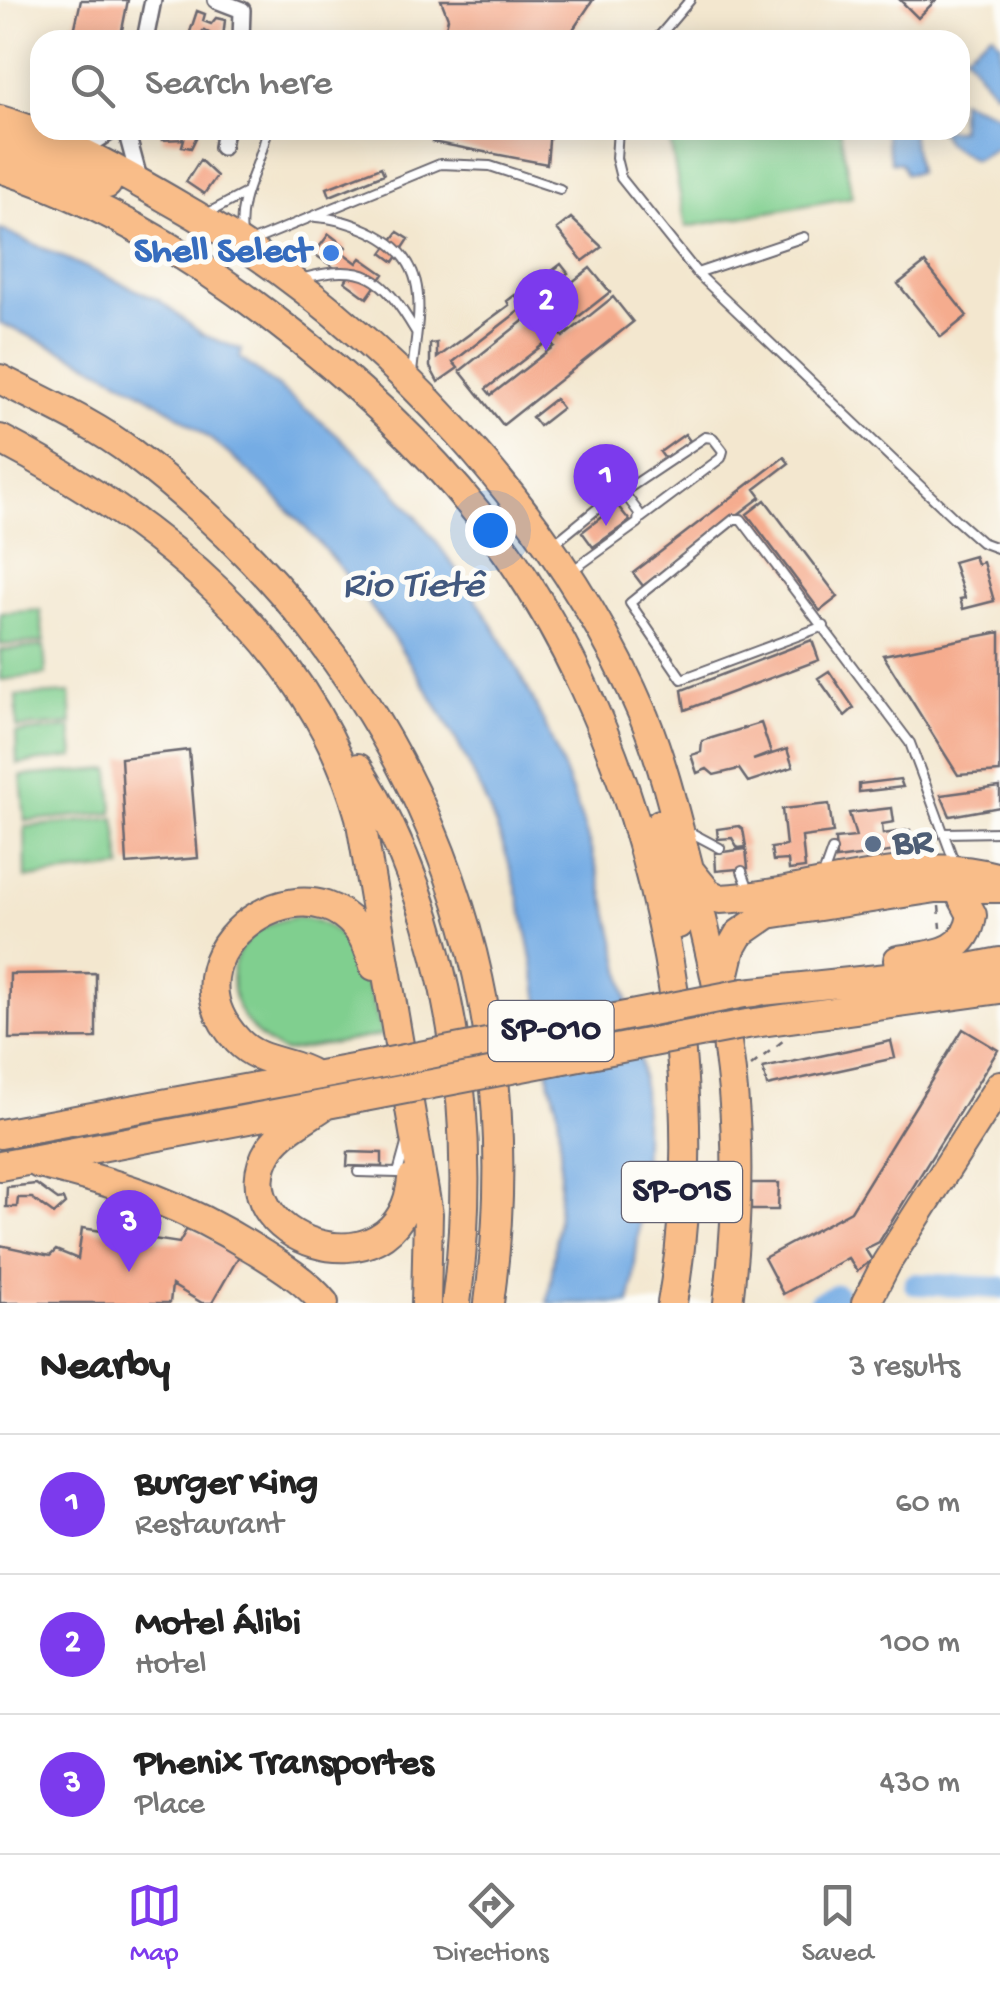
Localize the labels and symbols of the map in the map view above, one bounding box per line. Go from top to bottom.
place label: Shell Select [134,231,314,275]
marker: Shell Select [320,242,342,264]
pin: 2 [514,268,578,351]
pin: 1 [574,444,638,526]
your location [465,505,516,556]
water label: Rio Tietê [342,564,487,611]
place label: BR [891,822,934,866]
marker: BR [862,833,884,855]
road number: SP-010 [488,1001,614,1061]
road number: SP-015 [622,1162,742,1222]
pin: 3 [96,1190,162,1272]

